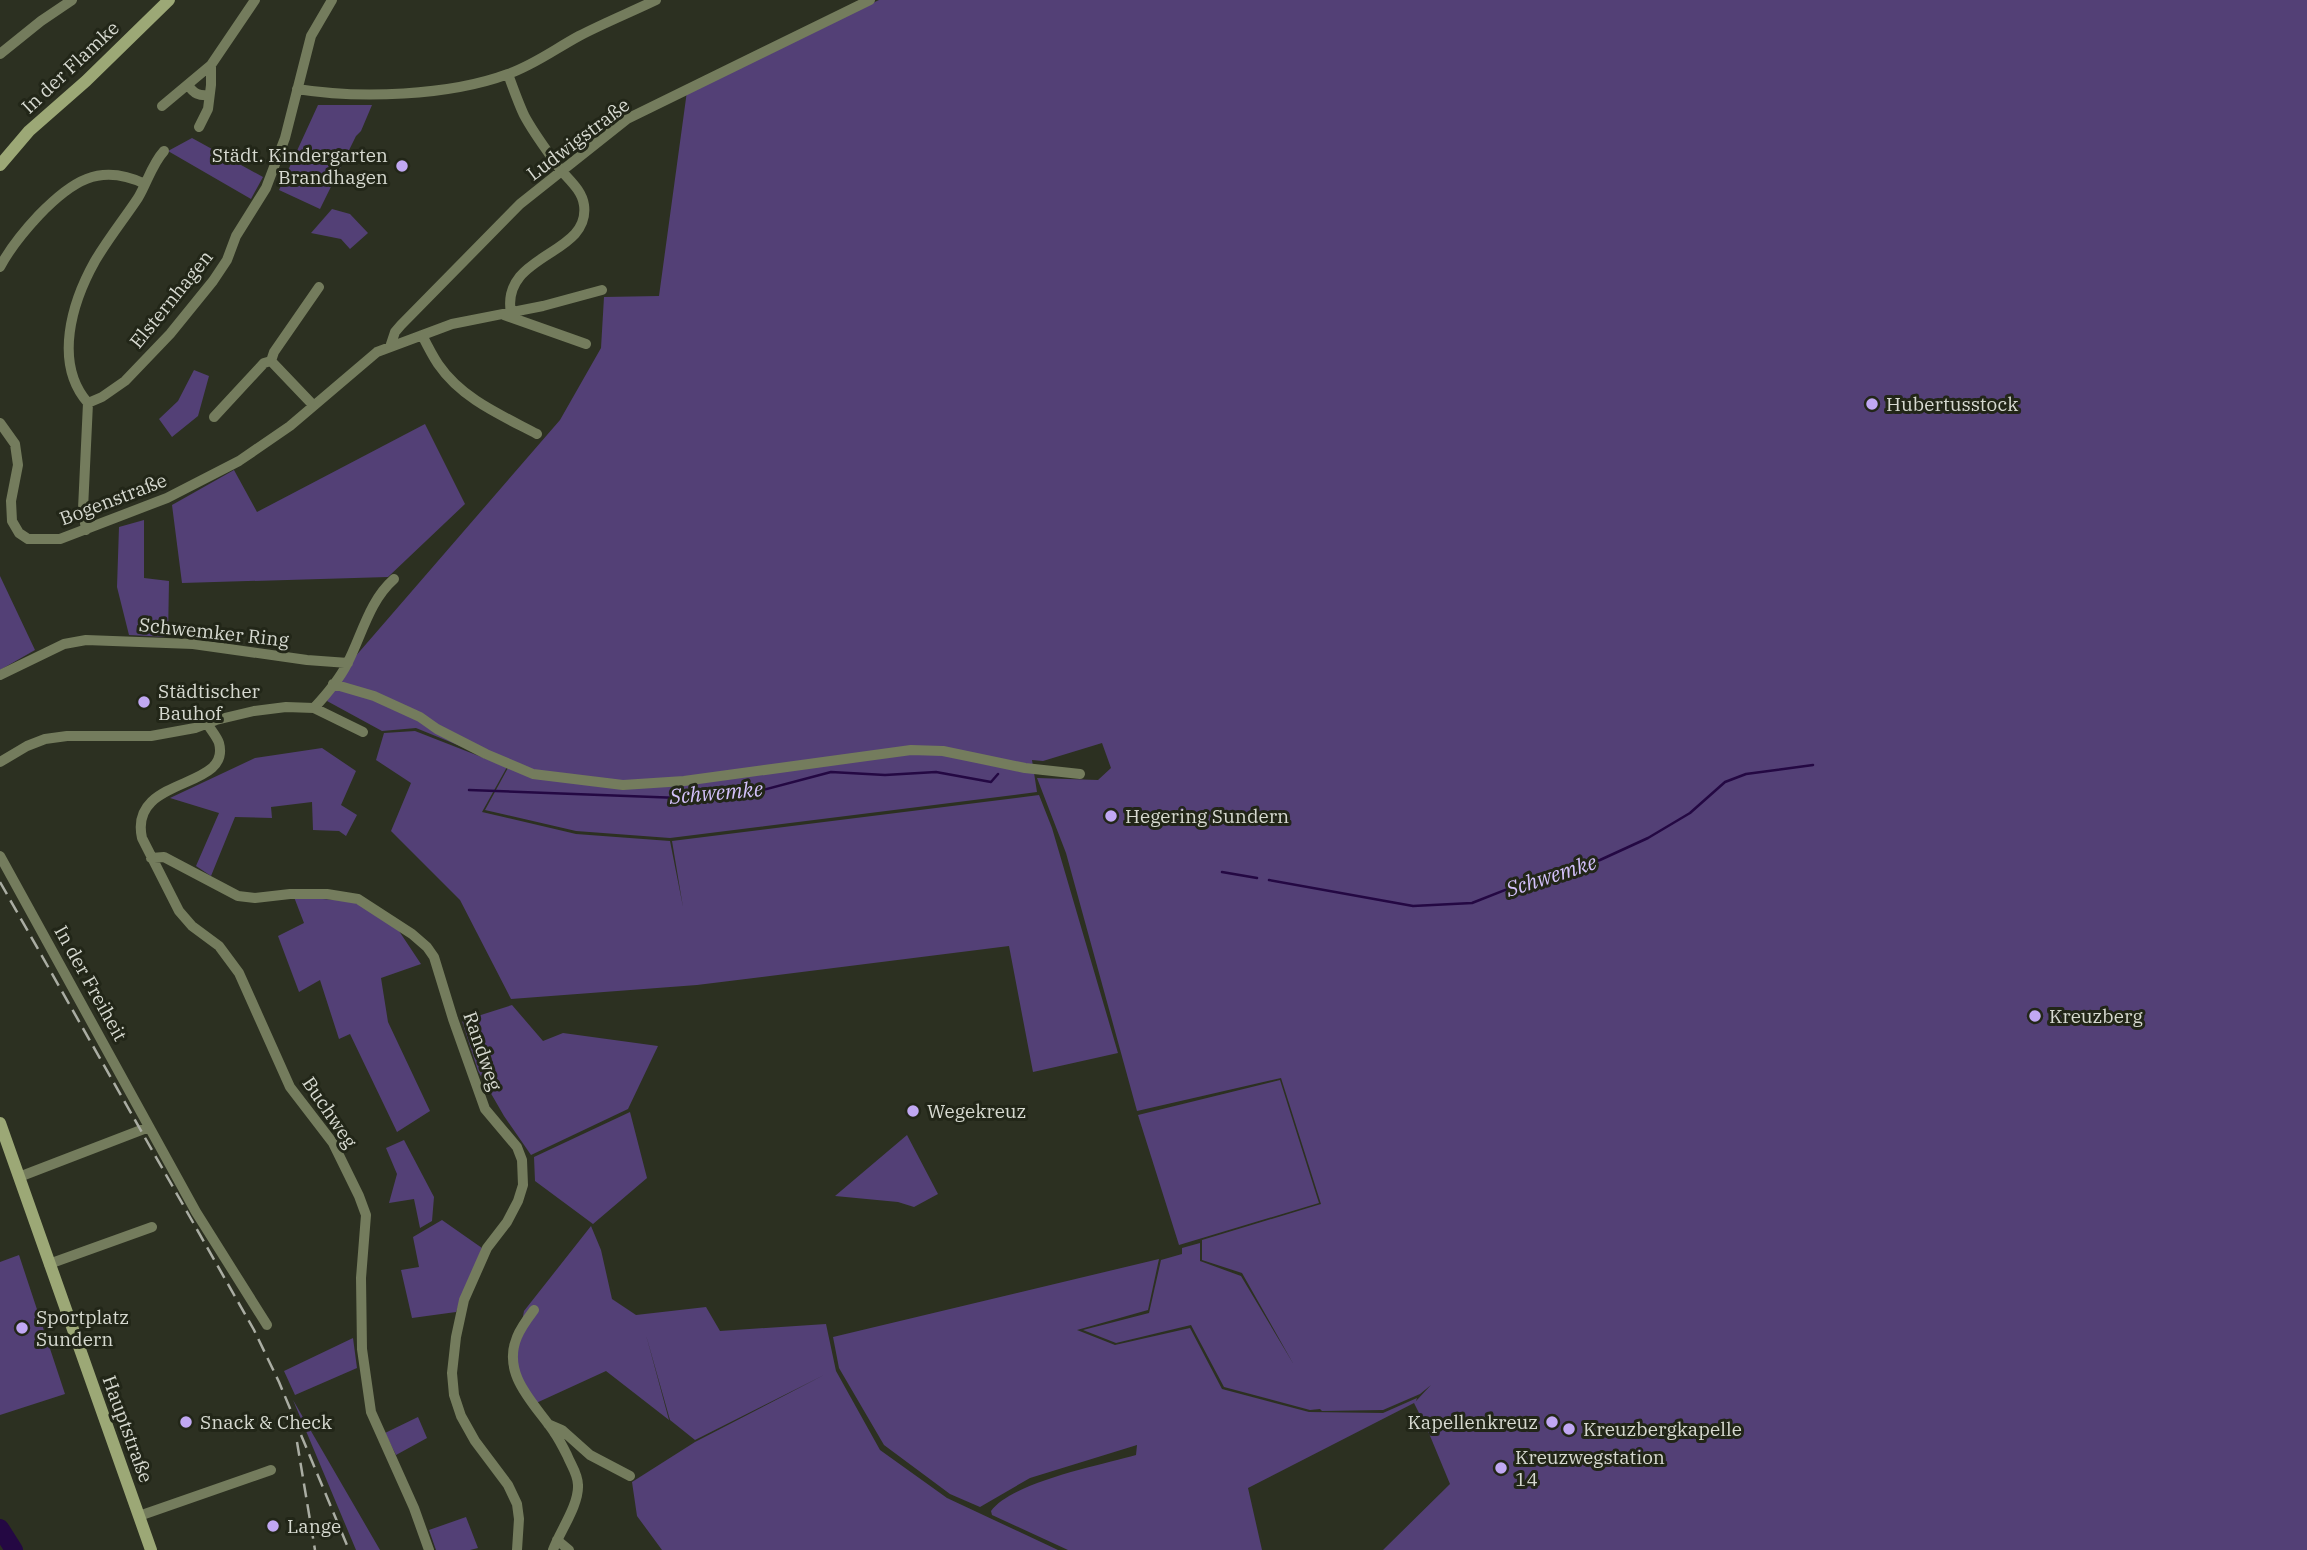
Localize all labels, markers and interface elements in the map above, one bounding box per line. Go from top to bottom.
street label: In der Flamke [16,16,124,118]
street label: Ludwigstraße [522,93,634,185]
place label: Städt. Kindergarten Brandhagen [212,143,388,189]
marker: Städt. Kindergarten Brandhagen [394,158,410,174]
street label: Elsternhagen [124,245,218,353]
place label: Hubertusstock [1886,392,2018,416]
marker: Hubertusstock [1864,396,1880,412]
street label: Bogenstraße [56,468,170,530]
street label: Schwemker Ring [138,612,291,652]
place label: Städtischer Bauhof [158,679,261,725]
marker: Städtischer Bauhof [136,694,152,710]
water label: Schwemke [667,774,765,810]
place label: Hegering Sundern [1125,804,1289,828]
marker: Hegering Sundern [1103,808,1119,824]
water label: Schwemke [1501,847,1601,903]
street label: In der Freiheit [49,921,133,1045]
place label: Kreuzberg [2049,1004,2143,1028]
street label: Randweg [458,1008,508,1094]
marker: Kreuzberg [2027,1008,2043,1024]
street label: Buchweg [297,1072,363,1153]
place label: Wegekreuz [927,1099,1026,1123]
marker: Wegekreuz [905,1103,921,1119]
place label: Sportplatz Sundern [36,1305,129,1351]
marker: Sportplatz Sundern [14,1320,30,1336]
street label: Hauptstraße [98,1372,158,1486]
place label: Snack & Check [200,1410,332,1434]
place label: Kapellenkreuz [1408,1410,1538,1434]
marker: Snack & Check [178,1414,194,1430]
marker: Kapellenkreuz [1544,1414,1560,1430]
place label: Kreuzbergkapelle [1583,1417,1742,1441]
marker: Kreuzbergkapelle [1561,1421,1577,1437]
place label: Kreuzwegstation 14 [1515,1445,1665,1491]
marker: Kreuzwegstation 14 [1493,1460,1509,1476]
place label: Lange [287,1514,341,1538]
marker: Lange [265,1518,281,1534]

